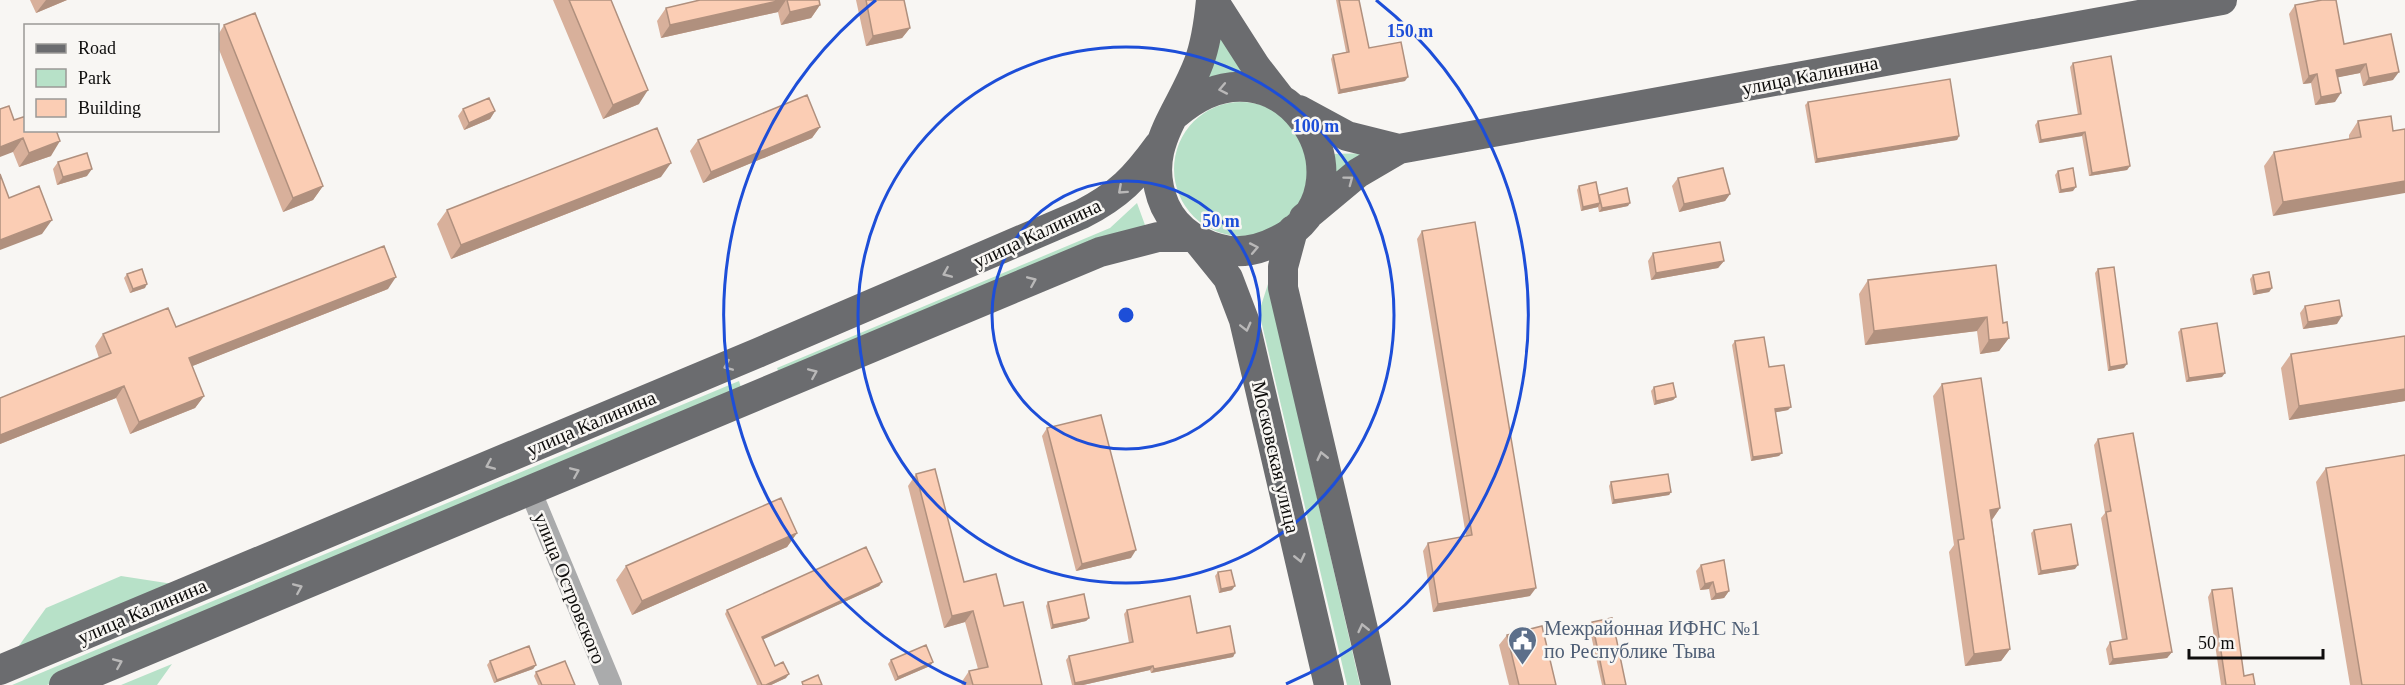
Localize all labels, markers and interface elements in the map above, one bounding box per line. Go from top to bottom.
text: 150 m [1387,21,1433,41]
legend [24,24,219,132]
text: Road [78,38,116,58]
street label: улица Калинина [1740,51,1880,100]
text: Park [78,68,111,88]
one-way arrow [1218,82,1228,95]
text: Building [78,98,141,118]
text: 100 m [1293,116,1339,136]
one-way arrow [1342,177,1353,188]
one-way arrow [1118,183,1129,194]
street label: улица Калинина [970,194,1105,273]
text: 50 m [1202,211,1240,231]
one-way arrow [1249,242,1259,255]
one-way arrow [942,266,953,278]
one-way arrow [1026,276,1037,288]
centre of rings [1116,305,1136,325]
one-way arrow [1239,322,1252,332]
one-way arrow [724,359,735,371]
one-way arrow [807,368,818,380]
street label: Московская улица [1247,379,1304,536]
street label: улица Калинина [523,386,659,461]
one-way arrow [1317,451,1330,461]
one-way arrow [486,458,497,470]
one-way arrow [569,467,580,479]
street label: улица Островского [529,509,610,667]
one-way arrow [1293,553,1306,563]
street label: улица Калинина [74,574,210,649]
one-way arrow [292,583,303,595]
place label: Межрайонная ИФНС №1 по Республике Тыва [1544,617,1760,663]
scale bar [2189,622,2322,660]
one-way arrow [1357,623,1370,633]
public building icon: Межрайонная ИФНС №1 по Республике Тыва [1507,624,1539,666]
text: 50 m [2198,633,2235,653]
one-way arrow [112,658,123,670]

